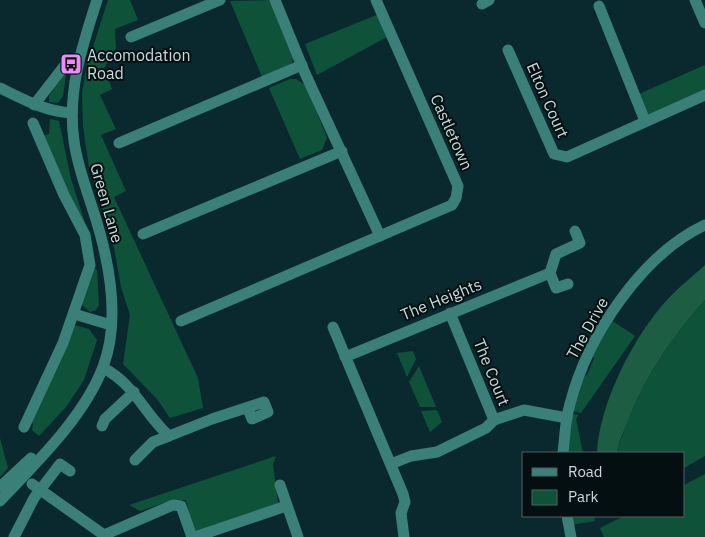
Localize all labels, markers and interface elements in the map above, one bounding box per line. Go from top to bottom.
place label: Accomodation Road [87,45,191,83]
bus stop icon: Accomodation Road [59,52,83,76]
street label: Elton Court [522,59,574,141]
street label: Castletown [426,91,478,173]
street label: Green Lane [86,161,128,245]
street label: The Heights [397,274,485,324]
street label: The Drive [562,293,612,363]
street label: The Court [470,336,514,408]
legend [522,452,685,517]
text: Road [568,462,603,481]
text: Park [568,487,598,506]

